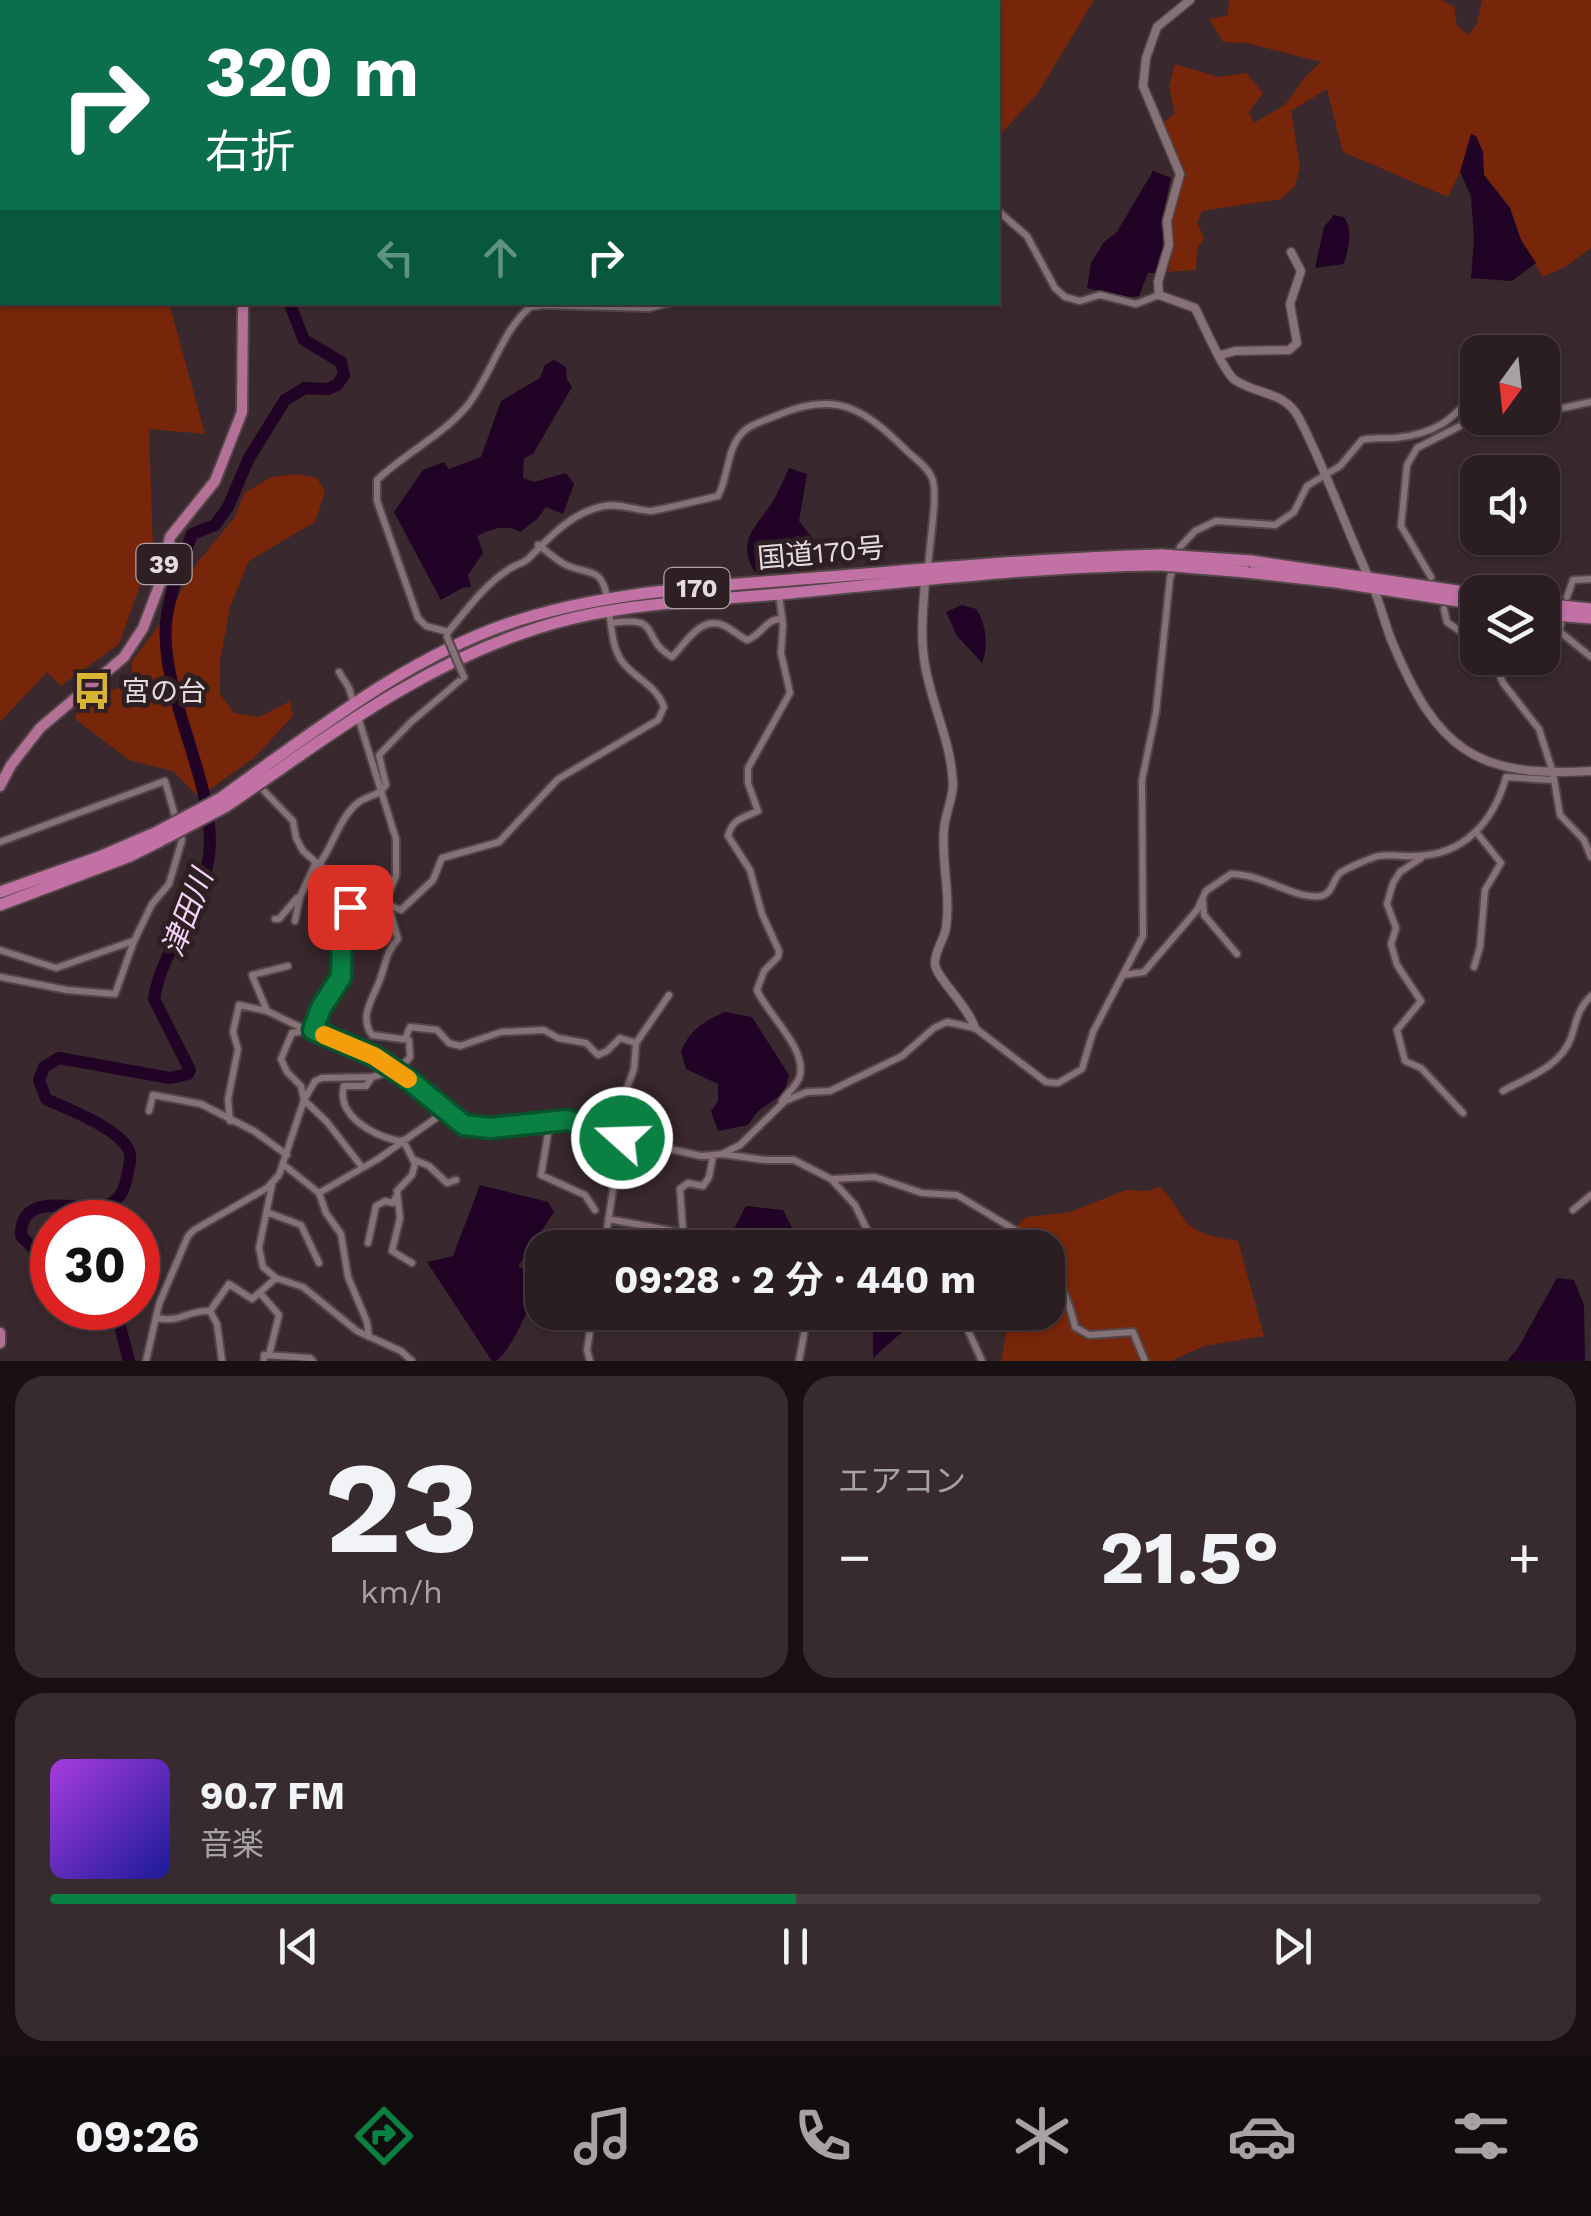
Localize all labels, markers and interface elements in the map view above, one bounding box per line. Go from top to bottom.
text: 320 m [205,31,419,113]
icon: right [40,40,170,170]
text: 右折 [205,125,295,178]
icon: left [368,230,423,285]
icon: ahead [473,230,528,285]
icon: right [578,230,633,285]
north arrow [1460,335,1560,435]
map controls [1460,335,1560,675]
button: sound [1460,455,1560,555]
street label: 国道170号 [756,531,886,575]
road number: 39 [136,544,192,584]
road number: 170 [664,568,730,608]
button: layers [1460,575,1560,675]
bus stop icon: 宮の台 [71,670,113,712]
place label: 宮の台 [122,675,206,708]
water label: 津田川 [155,862,221,961]
pin [308,865,393,950]
icon: arrive [323,880,378,935]
position arrow [570,1086,674,1190]
speed limit sign: 30 [30,1200,160,1330]
text: 09:28 · 2 分 · 440 m [614,1258,976,1302]
text: 23 [324,1431,479,1584]
text: エアコン [838,1462,966,1500]
text: 21.5° [1100,1513,1279,1601]
text: − [838,1525,871,1589]
text: + [1508,1525,1541,1589]
text: km/h [360,1573,443,1611]
text: 90.7 FM [200,1774,345,1818]
text: 音楽 [200,1825,264,1863]
icon: previous [271,1919,326,1974]
icon: pause [768,1919,823,1974]
icon: next [1265,1919,1320,1974]
icon: directions [349,2101,419,2171]
icon: music [568,2101,638,2171]
icon: phone [788,2101,858,2171]
icon: climate [1007,2101,1077,2171]
icon: car [1227,2101,1297,2171]
icon: filters [1446,2101,1516,2171]
text: 09:26 [75,2110,200,2163]

